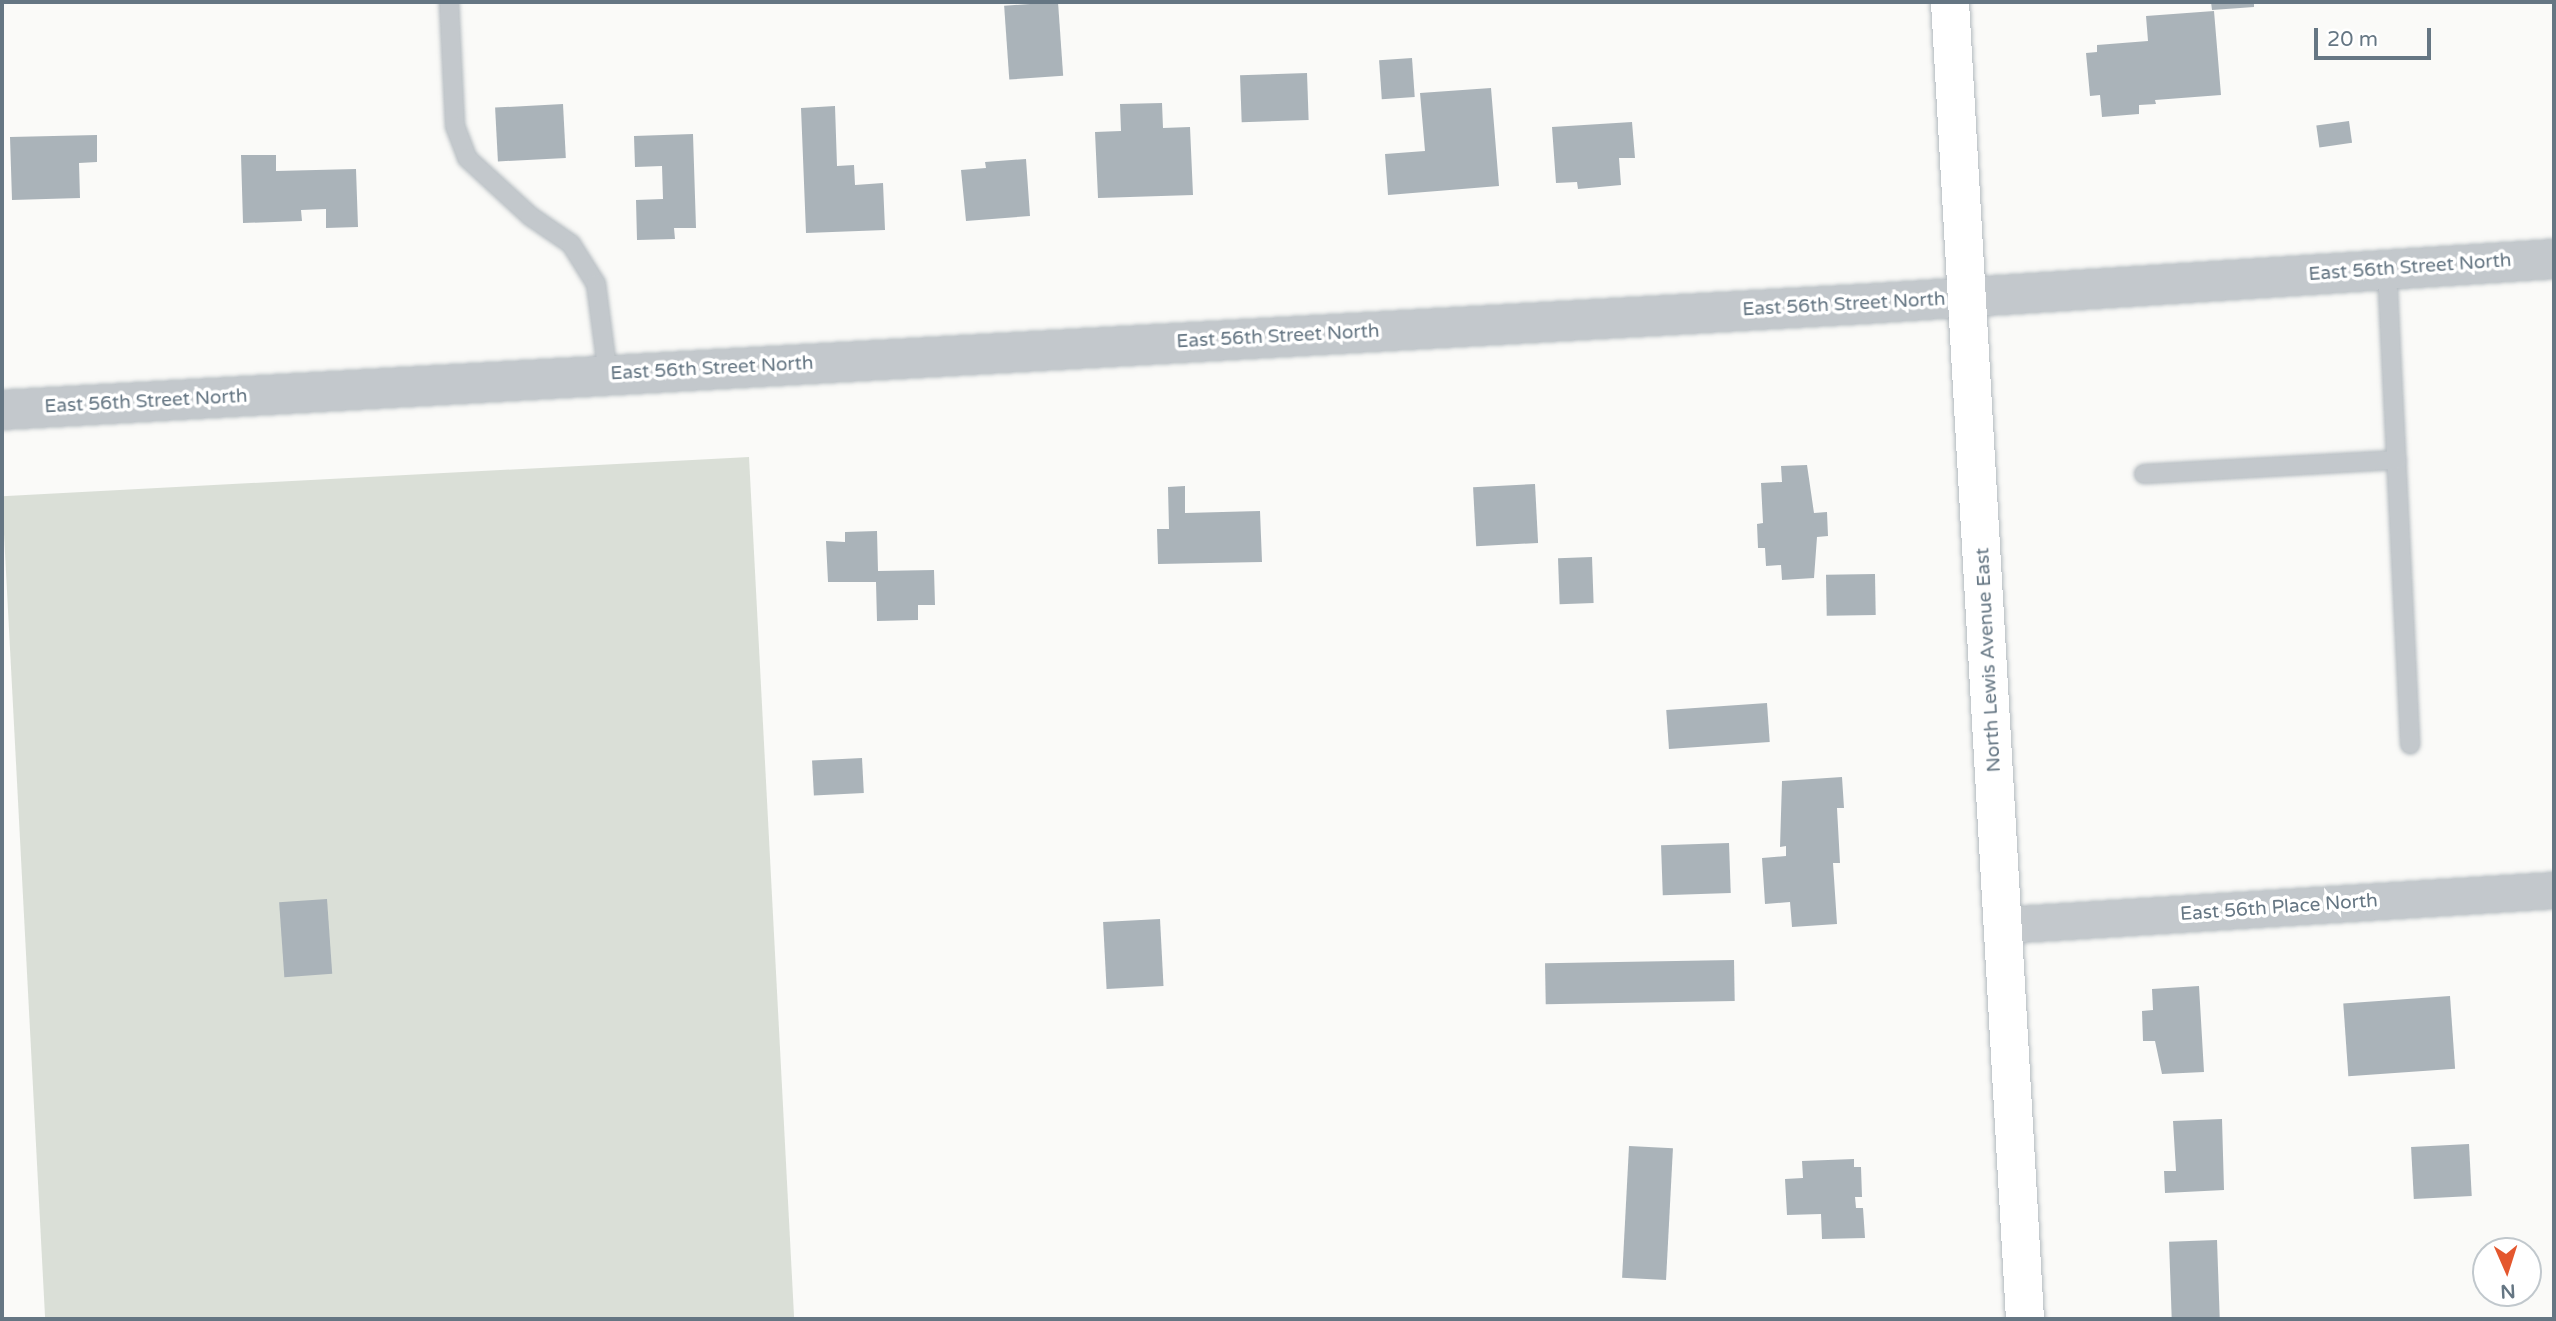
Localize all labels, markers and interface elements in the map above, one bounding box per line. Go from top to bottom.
scale bar [2318,14,2435,58]
text: 20 m [2327,27,2378,52]
street label: East 56th Street North [2308,250,2512,286]
street label: East 56th Street North [1742,288,1946,322]
street label: East 56th Street North [1176,320,1380,354]
street label: East 56th Street North [610,352,814,386]
street label: East 56th Street North [44,385,248,419]
street label: North Lewis Avenue East [1972,547,2006,773]
street label: East 56th Place North [2179,890,2379,926]
north arrow [2472,1237,2542,1307]
text: N [2500,1280,2516,1302]

